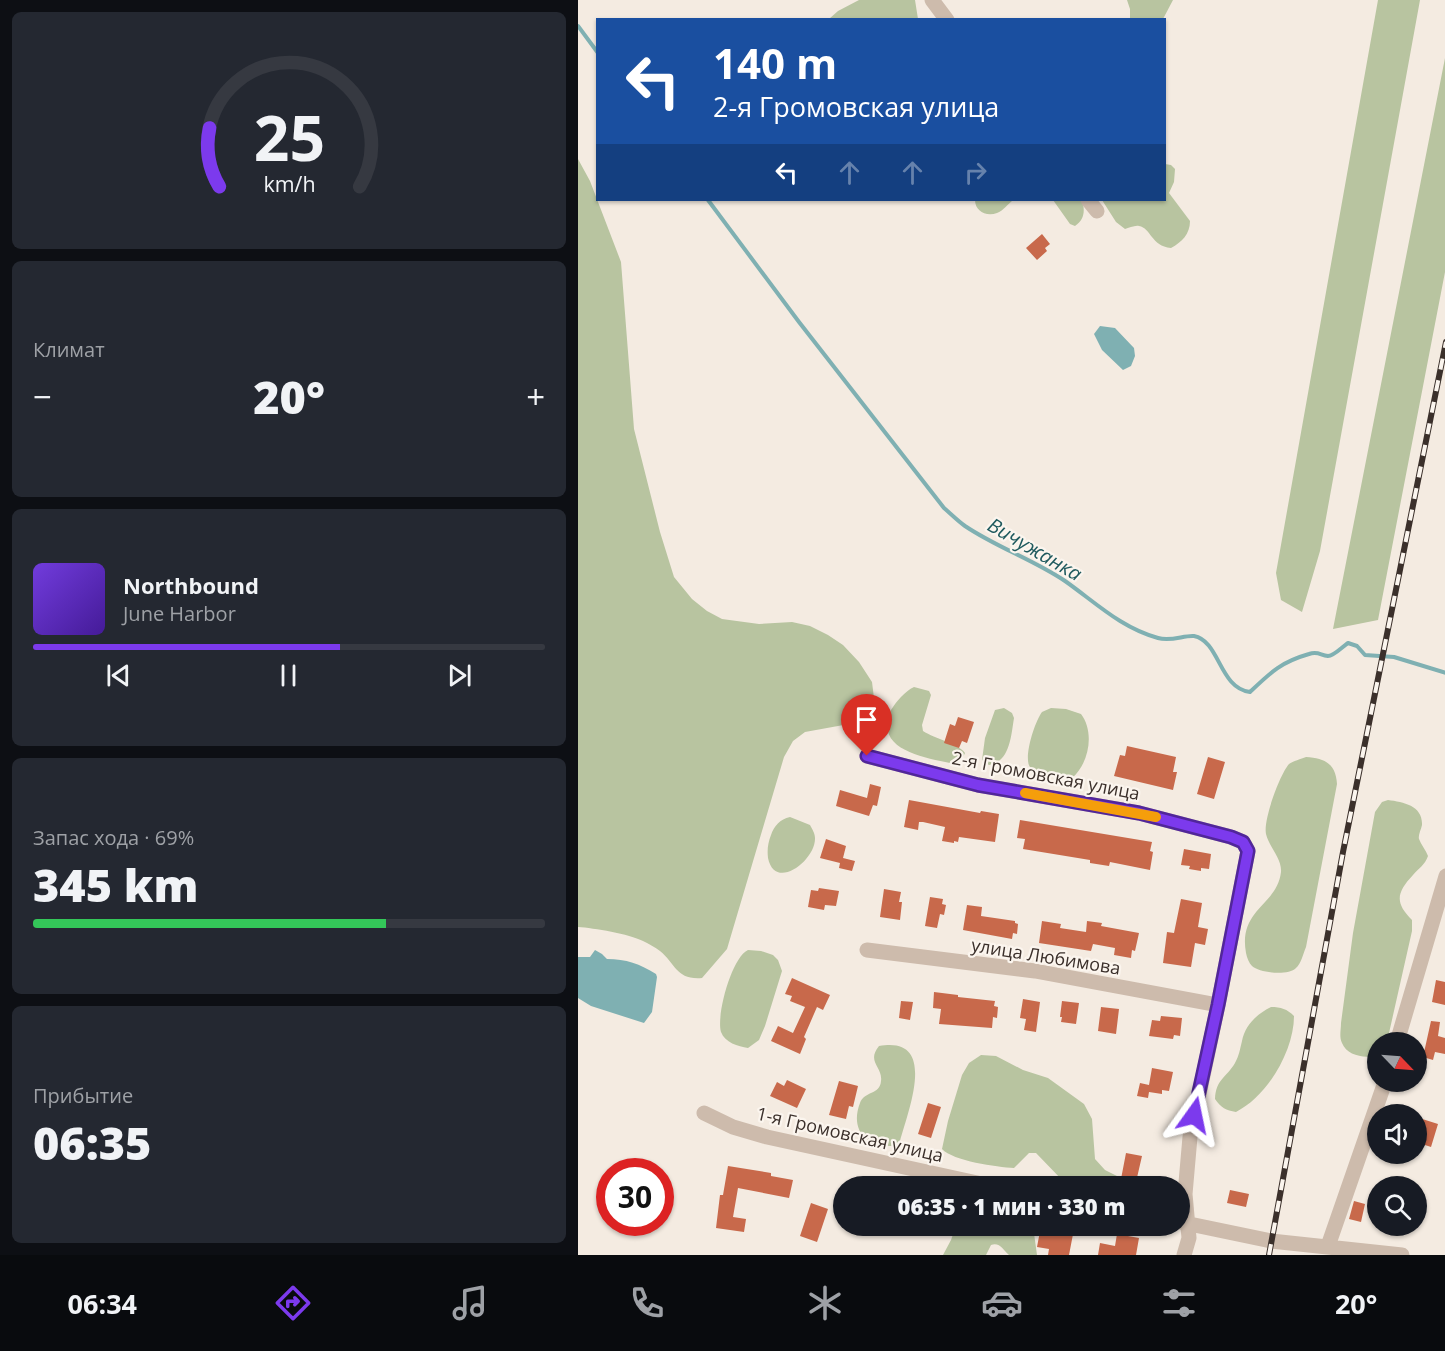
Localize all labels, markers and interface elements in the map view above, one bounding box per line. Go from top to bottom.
text: 140 m [713,34,837,91]
icon: left [614,42,692,120]
text: 2-я Громовская улица [713,88,999,125]
text: 25 [253,94,325,179]
icon: left [770,156,803,189]
icon: ahead [833,156,866,189]
icon: ahead [896,156,929,189]
icon: right [959,156,992,189]
text: km/h [263,170,315,199]
text: Климат [33,336,105,363]
text: 20° [253,366,325,427]
text: − [33,374,52,419]
text: + [526,374,545,419]
water label: Вичужанка [983,511,1087,587]
text: Northbound [123,570,259,600]
text: June Harbor [123,600,236,627]
icon: previous [102,659,135,692]
icon: pause [272,659,305,692]
icon: next [443,659,476,692]
pin [841,694,892,756]
icon: arrive [850,703,883,736]
street label: 2-я Громовская улица [950,745,1142,805]
text: Запас хода · 69% [33,824,194,851]
text: 345 km [33,854,198,915]
street label: улица Любимова [970,932,1122,980]
north arrow [1367,1032,1427,1092]
map controls [1367,1032,1427,1236]
text: Прибытие [33,1082,133,1109]
position arrow [1162,1083,1226,1147]
street label: 1-я Громовская улица [754,1101,946,1167]
button: sound [1367,1104,1427,1164]
text: 06:35 [33,1112,151,1173]
speed limit sign: 30 [596,1158,674,1236]
button: search [1367,1176,1427,1236]
text: 06:35 · 1 мин · 330 m [898,1191,1125,1221]
icon: directions [272,1282,314,1324]
icon: music [449,1282,491,1324]
icon: phone [626,1282,668,1324]
icon: climate [804,1282,846,1324]
icon: car [981,1282,1023,1324]
icon: filters [1158,1282,1200,1324]
text: 06:34 [68,1285,137,1322]
text: 20° [1335,1285,1377,1322]

